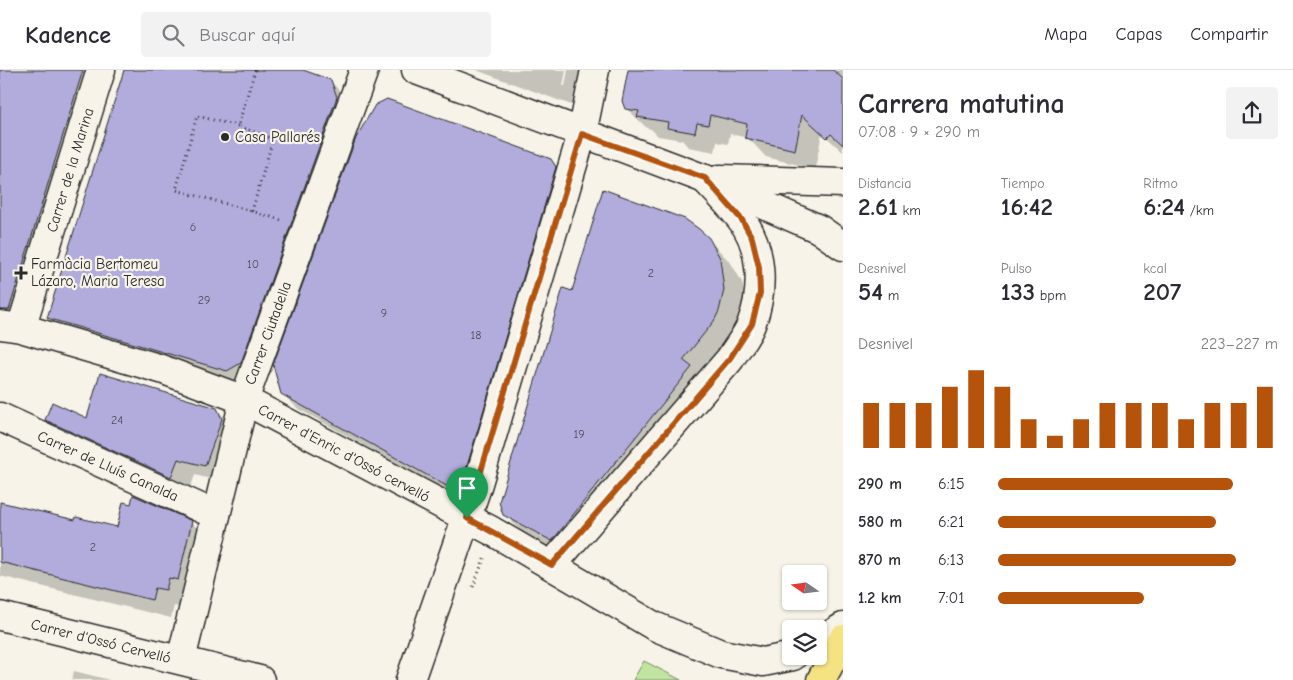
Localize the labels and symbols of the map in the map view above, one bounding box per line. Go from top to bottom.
street label: Carrer de la Marina [42,106,98,234]
place label: Casa Pallarés [235,128,320,146]
marker: Casa Pallarés [219,131,231,143]
house number: 6 [190,220,196,234]
place label: Farmàcia Bertomeu Lázaro, Maria Teresa [31,255,165,290]
house number: 10 [247,257,259,271]
house number: 2 [648,266,654,280]
marker: Farmàcia Bertomeu Lázaro, Maria Teresa [15,267,27,279]
street label: Carrer Ciutadella [241,279,295,387]
house number: 29 [198,293,210,307]
house number: 9 [381,306,387,320]
house number: 18 [471,328,481,342]
street label: Carrer d'Enric d'Ossó cervelló [255,400,433,506]
house number: 24 [111,413,123,427]
street label: Carrer de Lluís Canalda [35,427,181,505]
house number: 19 [573,427,585,441]
pin [446,467,488,518]
house number: 2 [90,540,96,554]
north arrow [782,565,828,610]
street label: Carrer d'Ossó Cervelló [29,615,173,667]

